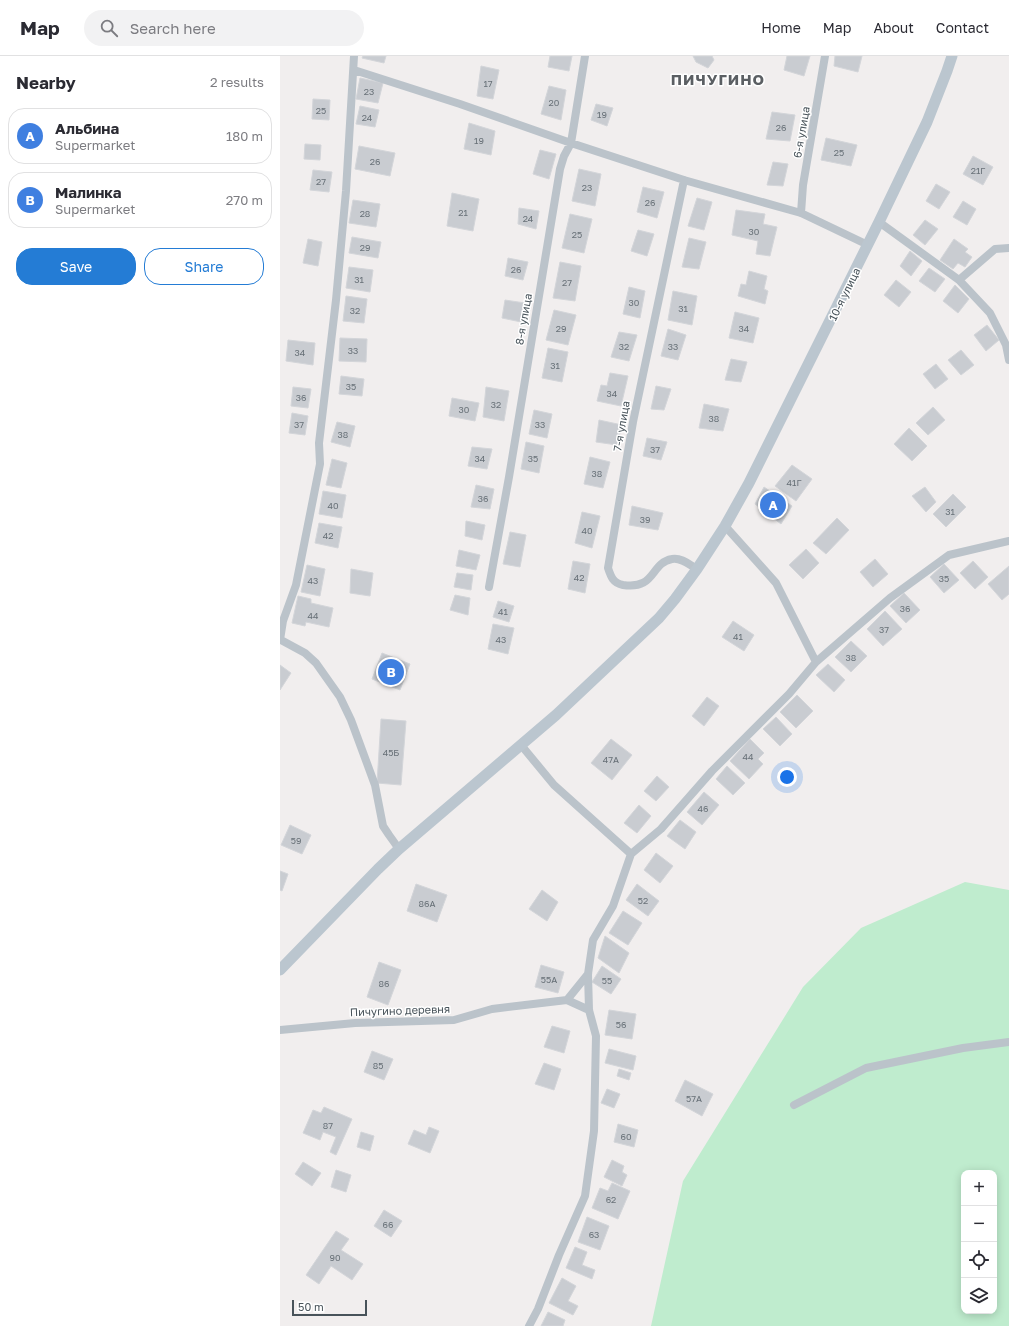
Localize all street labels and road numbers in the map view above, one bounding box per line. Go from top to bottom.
street label: 6-я улица [790,105,812,159]
street label: 10-я улица [826,265,862,323]
street label: 8-я улица [512,292,534,346]
street label: 7-я улица [610,400,632,452]
street label: Пичугино деревня [350,1002,450,1018]

